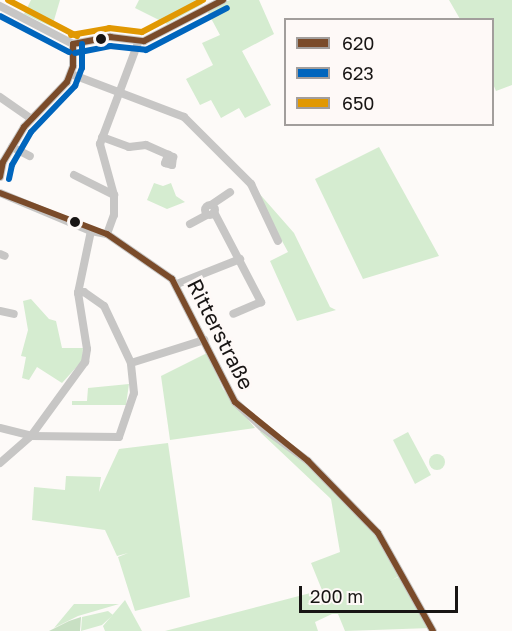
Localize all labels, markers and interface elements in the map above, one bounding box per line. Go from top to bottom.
legend [284,18,494,126]
text: 620 [342,32,375,54]
unlabelled marker [95,33,107,45]
text: 623 [342,62,374,84]
text: 650 [342,92,375,114]
unlabelled marker [69,216,81,228]
street label: Ritterstraße [182,275,260,393]
scale bar [302,574,461,612]
text: 200 m [310,585,363,607]

